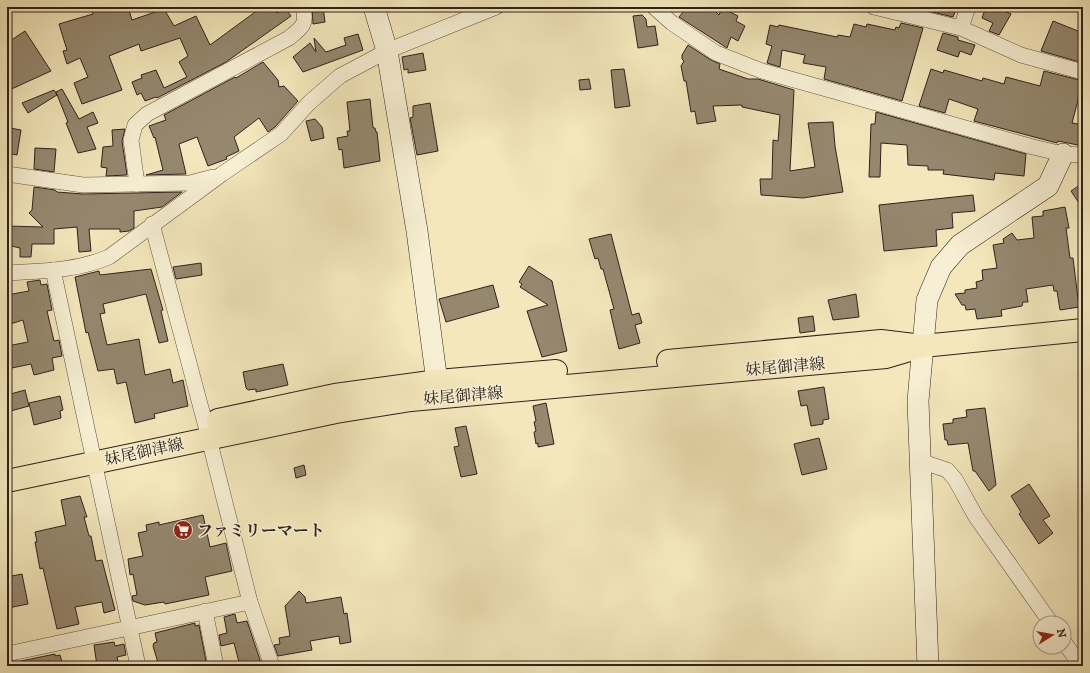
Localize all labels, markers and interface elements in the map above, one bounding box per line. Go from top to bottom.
street label: 妹尾御津線 [744,354,826,380]
street label: 妹尾御津線 [422,383,504,409]
street label: 妹尾御津線 [103,434,185,470]
supermarket icon: ファミリーマート [172,519,194,541]
place label: ファミリーマート [197,521,325,541]
north arrow [1032,615,1072,655]
text: N [1053,628,1069,639]

